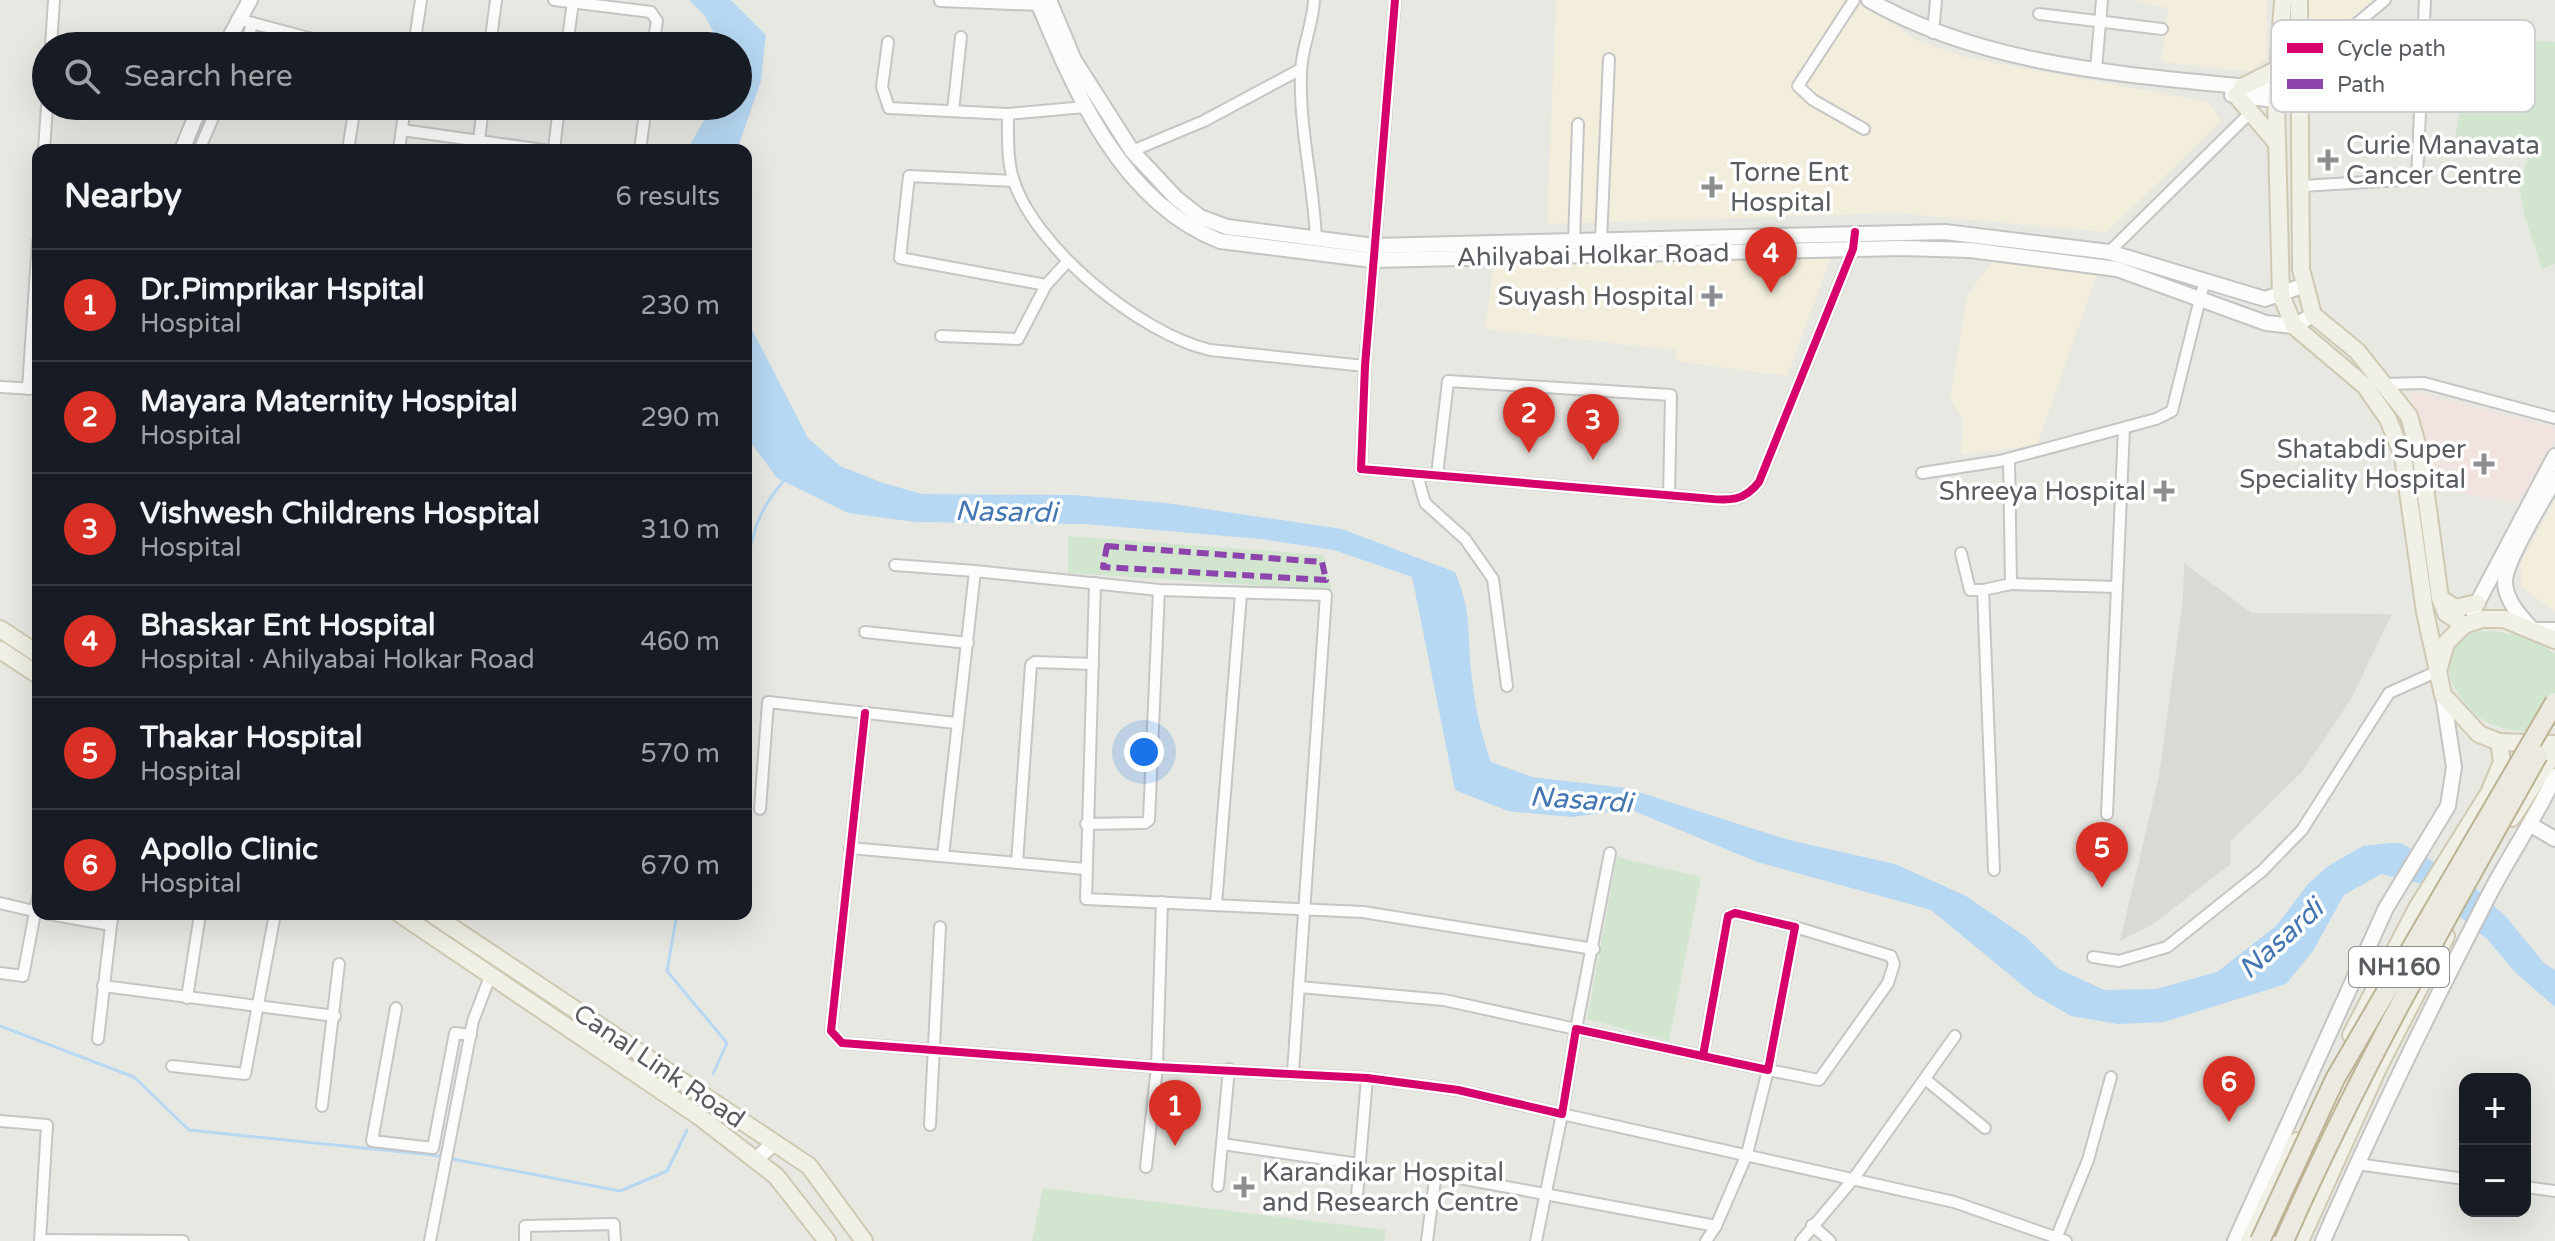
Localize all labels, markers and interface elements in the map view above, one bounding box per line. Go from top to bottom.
legend [2271,20,2535,112]
search box [32,32,752,120]
text: Cycle path [2337,36,2446,62]
icon: search [60,54,104,98]
text: Search here [124,58,293,95]
text: Path [2337,72,2385,98]
place label: Curie Manavata Cancer Centre [2346,130,2540,191]
marker: Curie Manavata Cancer Centre [2317,149,2339,171]
place label: Torne Ent Hospital [1730,157,1849,218]
text: Nearby [64,176,182,217]
marker: Torne Ent Hospital [1701,176,1723,198]
text: 6 results [615,181,720,212]
pin: 4 [1745,227,1797,293]
street label: Ahilyabai Holkar Road [1456,237,1730,273]
text: Dr.Pimprikar Hspital [140,271,425,308]
place label: Suyash Hospital [1497,281,1694,312]
marker: Suyash Hospital [1701,285,1723,307]
text: 1 [82,290,98,321]
text: 230 m [640,290,720,321]
text: Hospital [140,308,241,339]
text: Mayara Maternity Hospital [140,383,518,420]
pin: 2 [1503,387,1555,453]
pin: 3 [1567,394,1619,460]
text: 2 [82,402,98,433]
text: 290 m [640,402,720,433]
text: Hospital [140,420,241,451]
place label: Shatabdi Super Speciality Hospital [2239,434,2466,495]
marker: Shatabdi Super Speciality Hospital [2473,453,2495,475]
place label: Shreeya Hospital [1939,476,2146,507]
marker: Shreeya Hospital [2153,480,2175,502]
water label: Nasardi [955,494,1060,530]
text: Vishwesh Childrens Hospital [140,495,540,532]
text: 3 [82,514,98,545]
text: 310 m [640,514,720,545]
text: Hospital [140,532,241,563]
text: Bhaskar Ent Hospital [140,607,435,644]
text: 4 [82,626,98,657]
text: 460 m [640,626,720,657]
text: Hospital · Ahilyabai Holkar Road [140,644,535,675]
text: Thakar Hospital [140,719,362,756]
your location [1124,732,1164,772]
text: 5 [82,738,98,769]
text: 570 m [640,738,720,769]
text: Hospital [140,756,241,787]
water label: Nasardi [1529,779,1636,821]
pin: 5 [2076,822,2128,888]
text: Apollo Clinic [140,831,318,868]
text: 6 [82,850,98,881]
text: 670 m [640,850,720,881]
text: Hospital [140,868,241,899]
water label: Nasardi [2232,890,2333,986]
road number: NH160 [2349,947,2449,987]
street label: Canal Link Road [567,997,751,1135]
pin: 6 [2203,1056,2255,1122]
map controls [2459,1073,2531,1217]
button: + [2459,1073,2531,1145]
pin: 1 [1149,1080,1201,1146]
button: − [2459,1145,2531,1217]
place label: Karandikar Hospital and Research Centre [1262,1157,1519,1218]
marker: Karandikar Hospital and Research Centre [1233,1176,1255,1198]

